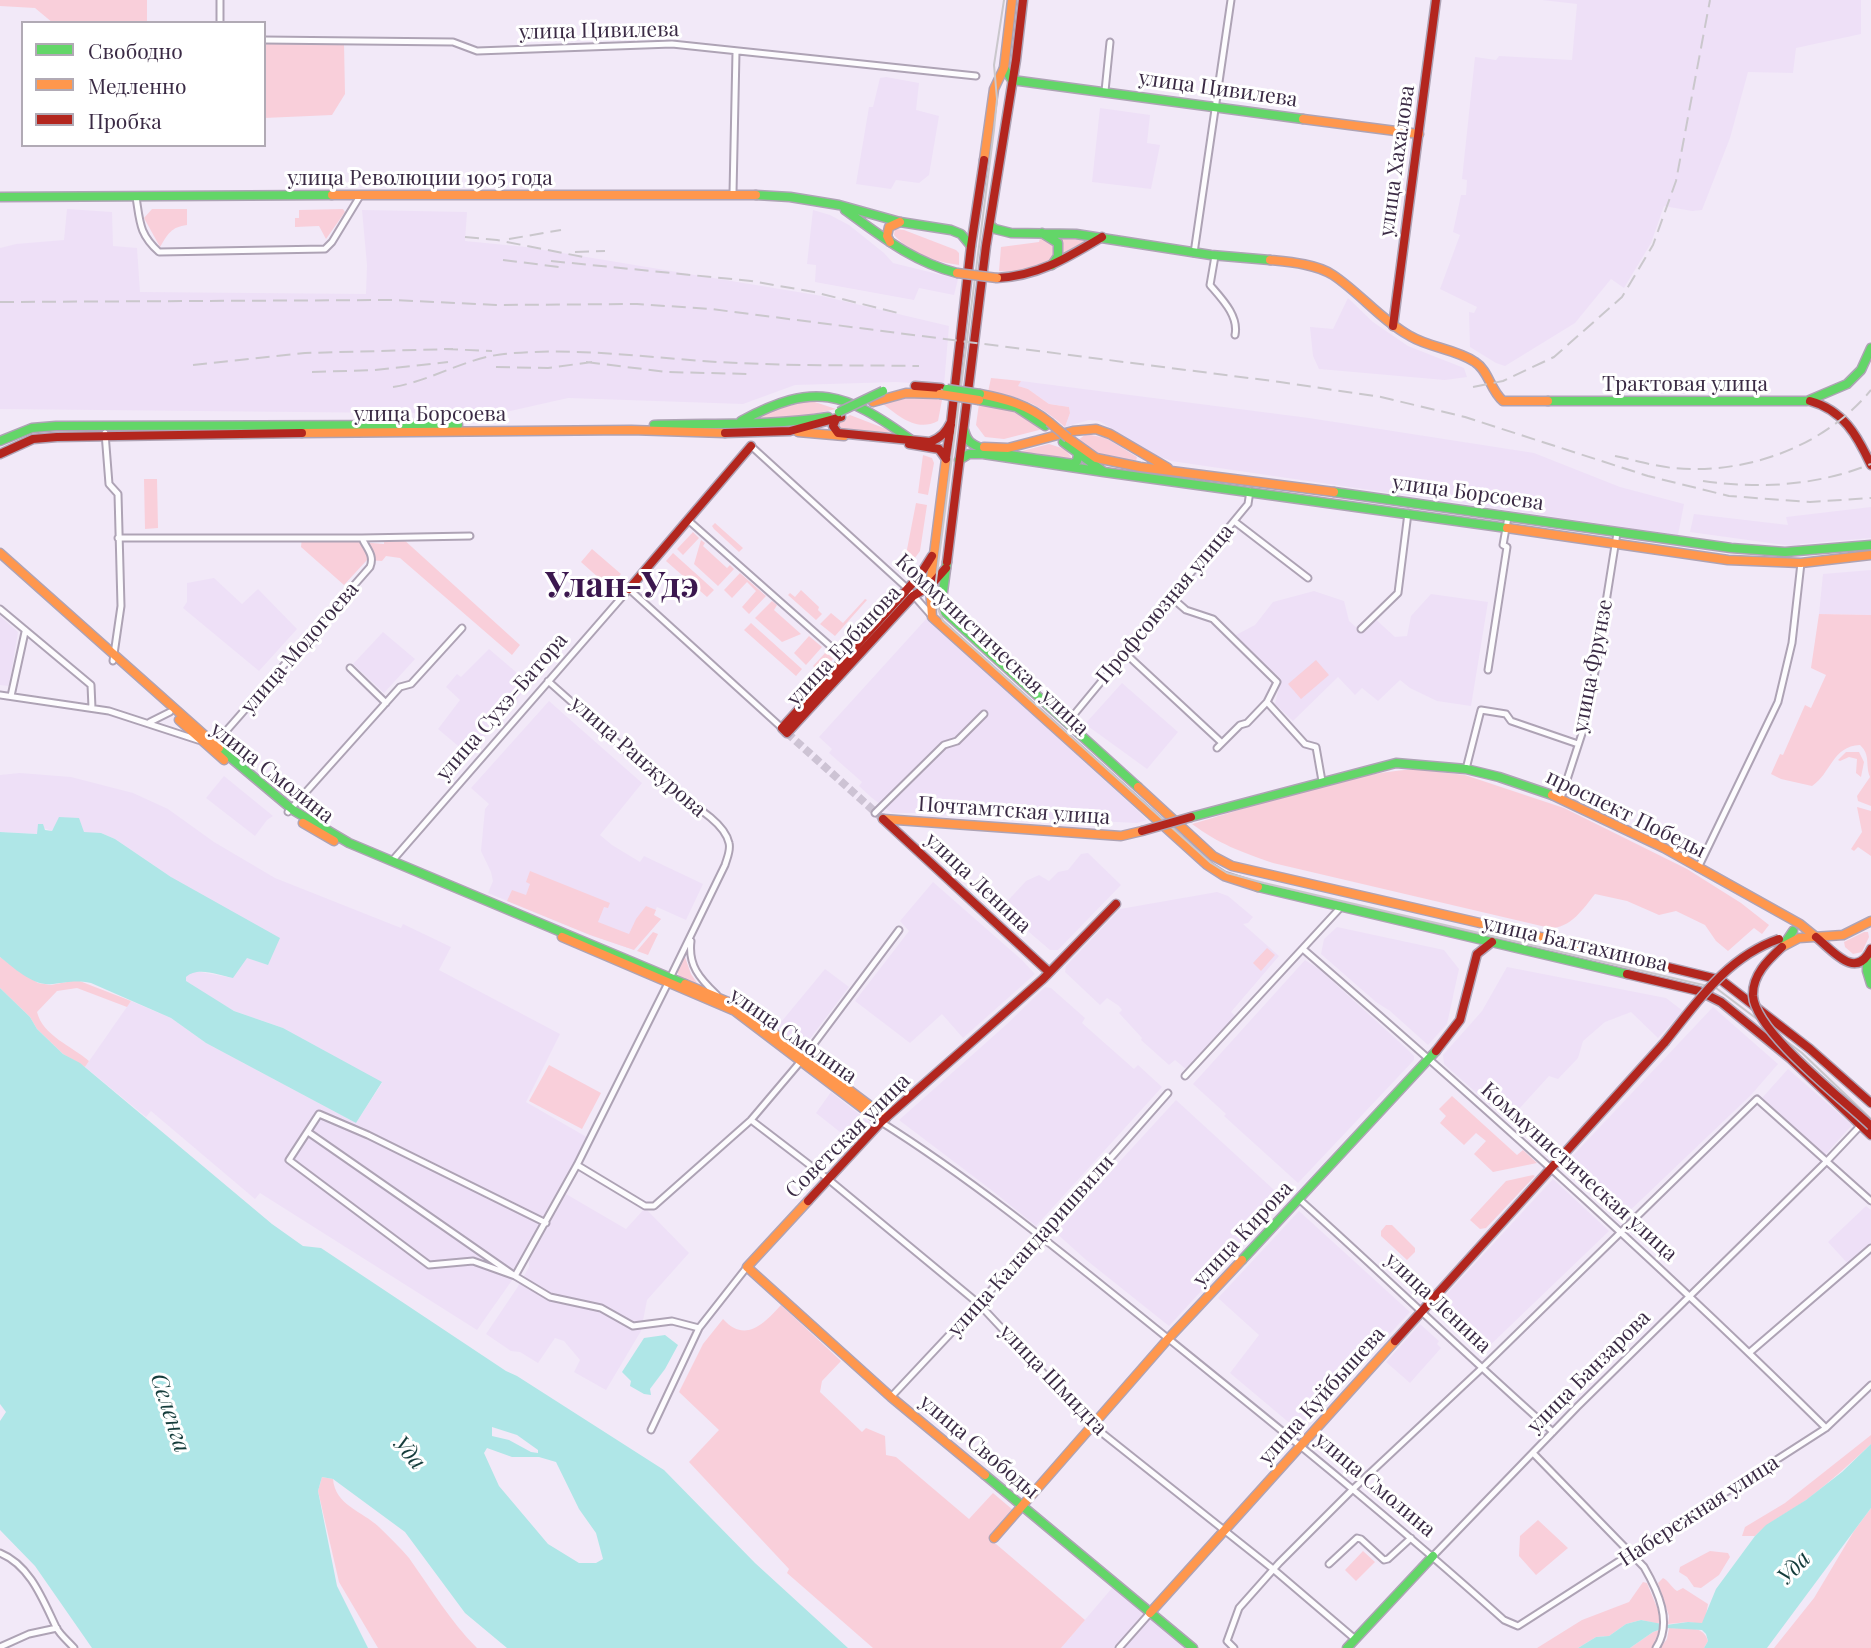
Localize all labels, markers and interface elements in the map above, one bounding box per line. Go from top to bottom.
street label: улица Цивилева [519,17,679,45]
legend [21,21,266,147]
text: Свободно [88,36,183,64]
street label: улица Цивилева [1137,65,1299,113]
text: Медленно [88,71,186,99]
street label: улица Хахалова [1374,84,1420,238]
text: Пробка [88,106,162,134]
street label: улица Революции 1905 года [287,165,553,191]
street label: Трактовая улица [1602,371,1768,397]
street label: улица Борсоева [354,401,506,427]
street label: улица Борсоева [1391,470,1545,516]
street label: Профсоюзная улица [1091,519,1239,689]
street label: Коммунистическая улица [890,549,1094,741]
district label: Улан-Удэ [545,565,699,607]
street label: улица Модогоева [236,577,364,719]
street label: улица Ербанова [782,581,906,711]
street label: улица Фрунзе [1568,597,1618,735]
street label: улица Сухэ-Батора [431,628,573,786]
street label: улица Ранжурова [565,691,711,823]
street label: улица Смолина [205,717,339,829]
street label: проспект Победы [1542,764,1710,864]
street label: Почтамтская улица [917,792,1111,830]
street label: улица Ленина [920,827,1036,939]
street label: улица Балтахинова [1480,910,1670,978]
street label: улица Смолина [724,983,862,1089]
street label: Советская улица [781,1069,915,1203]
street label: Коммунистическая улица [1476,1077,1682,1267]
street label: улица Каландаришвили [943,1150,1119,1342]
street label: улица Кирова [1188,1176,1298,1292]
street label: улица Ленина [1380,1247,1496,1359]
street label: улица Банзарова [1522,1305,1656,1439]
street label: улица Шмидта [994,1319,1112,1441]
street label: улица Куйбышева [1253,1322,1391,1470]
water label: Селенга [144,1370,196,1456]
street label: улица Свободы [914,1390,1044,1504]
street label: улица Смолина [1310,1427,1440,1543]
water label: Уда [387,1430,431,1476]
street label: Набережная улица [1614,1450,1784,1572]
water label: Уда [1771,1545,1817,1591]

